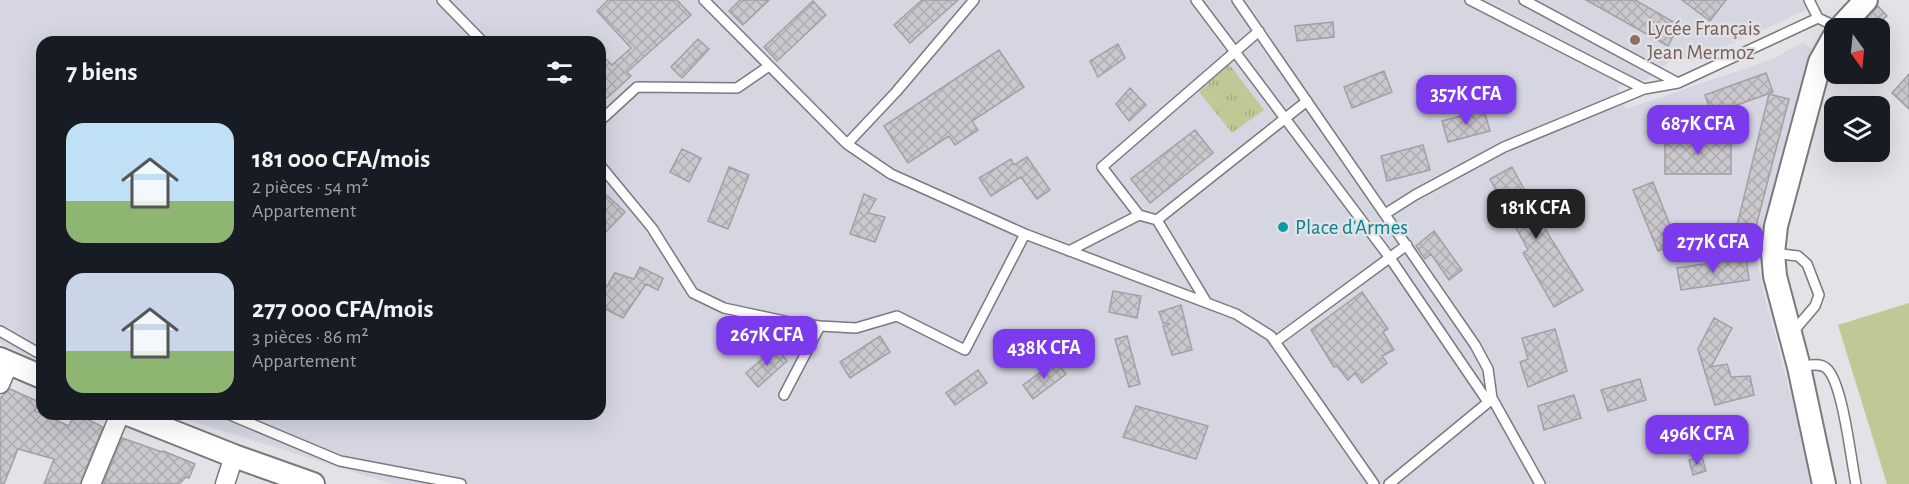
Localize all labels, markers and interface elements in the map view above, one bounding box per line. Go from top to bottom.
place label: Lycée Français Jean Mermoz [1647,18,1760,63]
north arrow [1824,18,1890,84]
map controls [1824,18,1890,162]
marker: Lycée Français Jean Mermoz [1628,33,1642,47]
icon: filters [543,56,576,89]
text: 7 biens [66,59,138,85]
pin: 357K CFA [1404,75,1528,126]
text: 357K CFA [1430,84,1502,104]
button: layers [1824,96,1890,162]
pin: 687K CFA [1636,105,1760,156]
text: 687K CFA [1661,114,1735,134]
text: 181 000 CFA/mois [252,146,430,172]
icon: home [114,147,186,219]
text: 2 pièces · 54 m² [252,177,368,197]
pin: 181K CFA [1474,189,1598,240]
text: 181K CFA [1501,198,1571,218]
text: Appartement [252,201,356,221]
place label: Place d'Armes [1295,217,1408,238]
marker: Place d'Armes [1276,220,1290,234]
pin: 277K CFA [1651,223,1775,274]
text: 277K CFA [1677,232,1749,252]
text: 277 000 CFA/mois [252,296,433,322]
icon: home [114,297,186,369]
pin: 267K CFA [705,316,829,367]
text: 267K CFA [730,325,804,345]
text: 3 pièces · 86 m² [252,327,368,347]
pin: 438K CFA [982,329,1106,380]
text: 438K CFA [1007,338,1081,358]
text: Appartement [252,351,356,371]
pin: 496K CFA [1635,415,1759,466]
text: 496K CFA [1659,424,1735,444]

